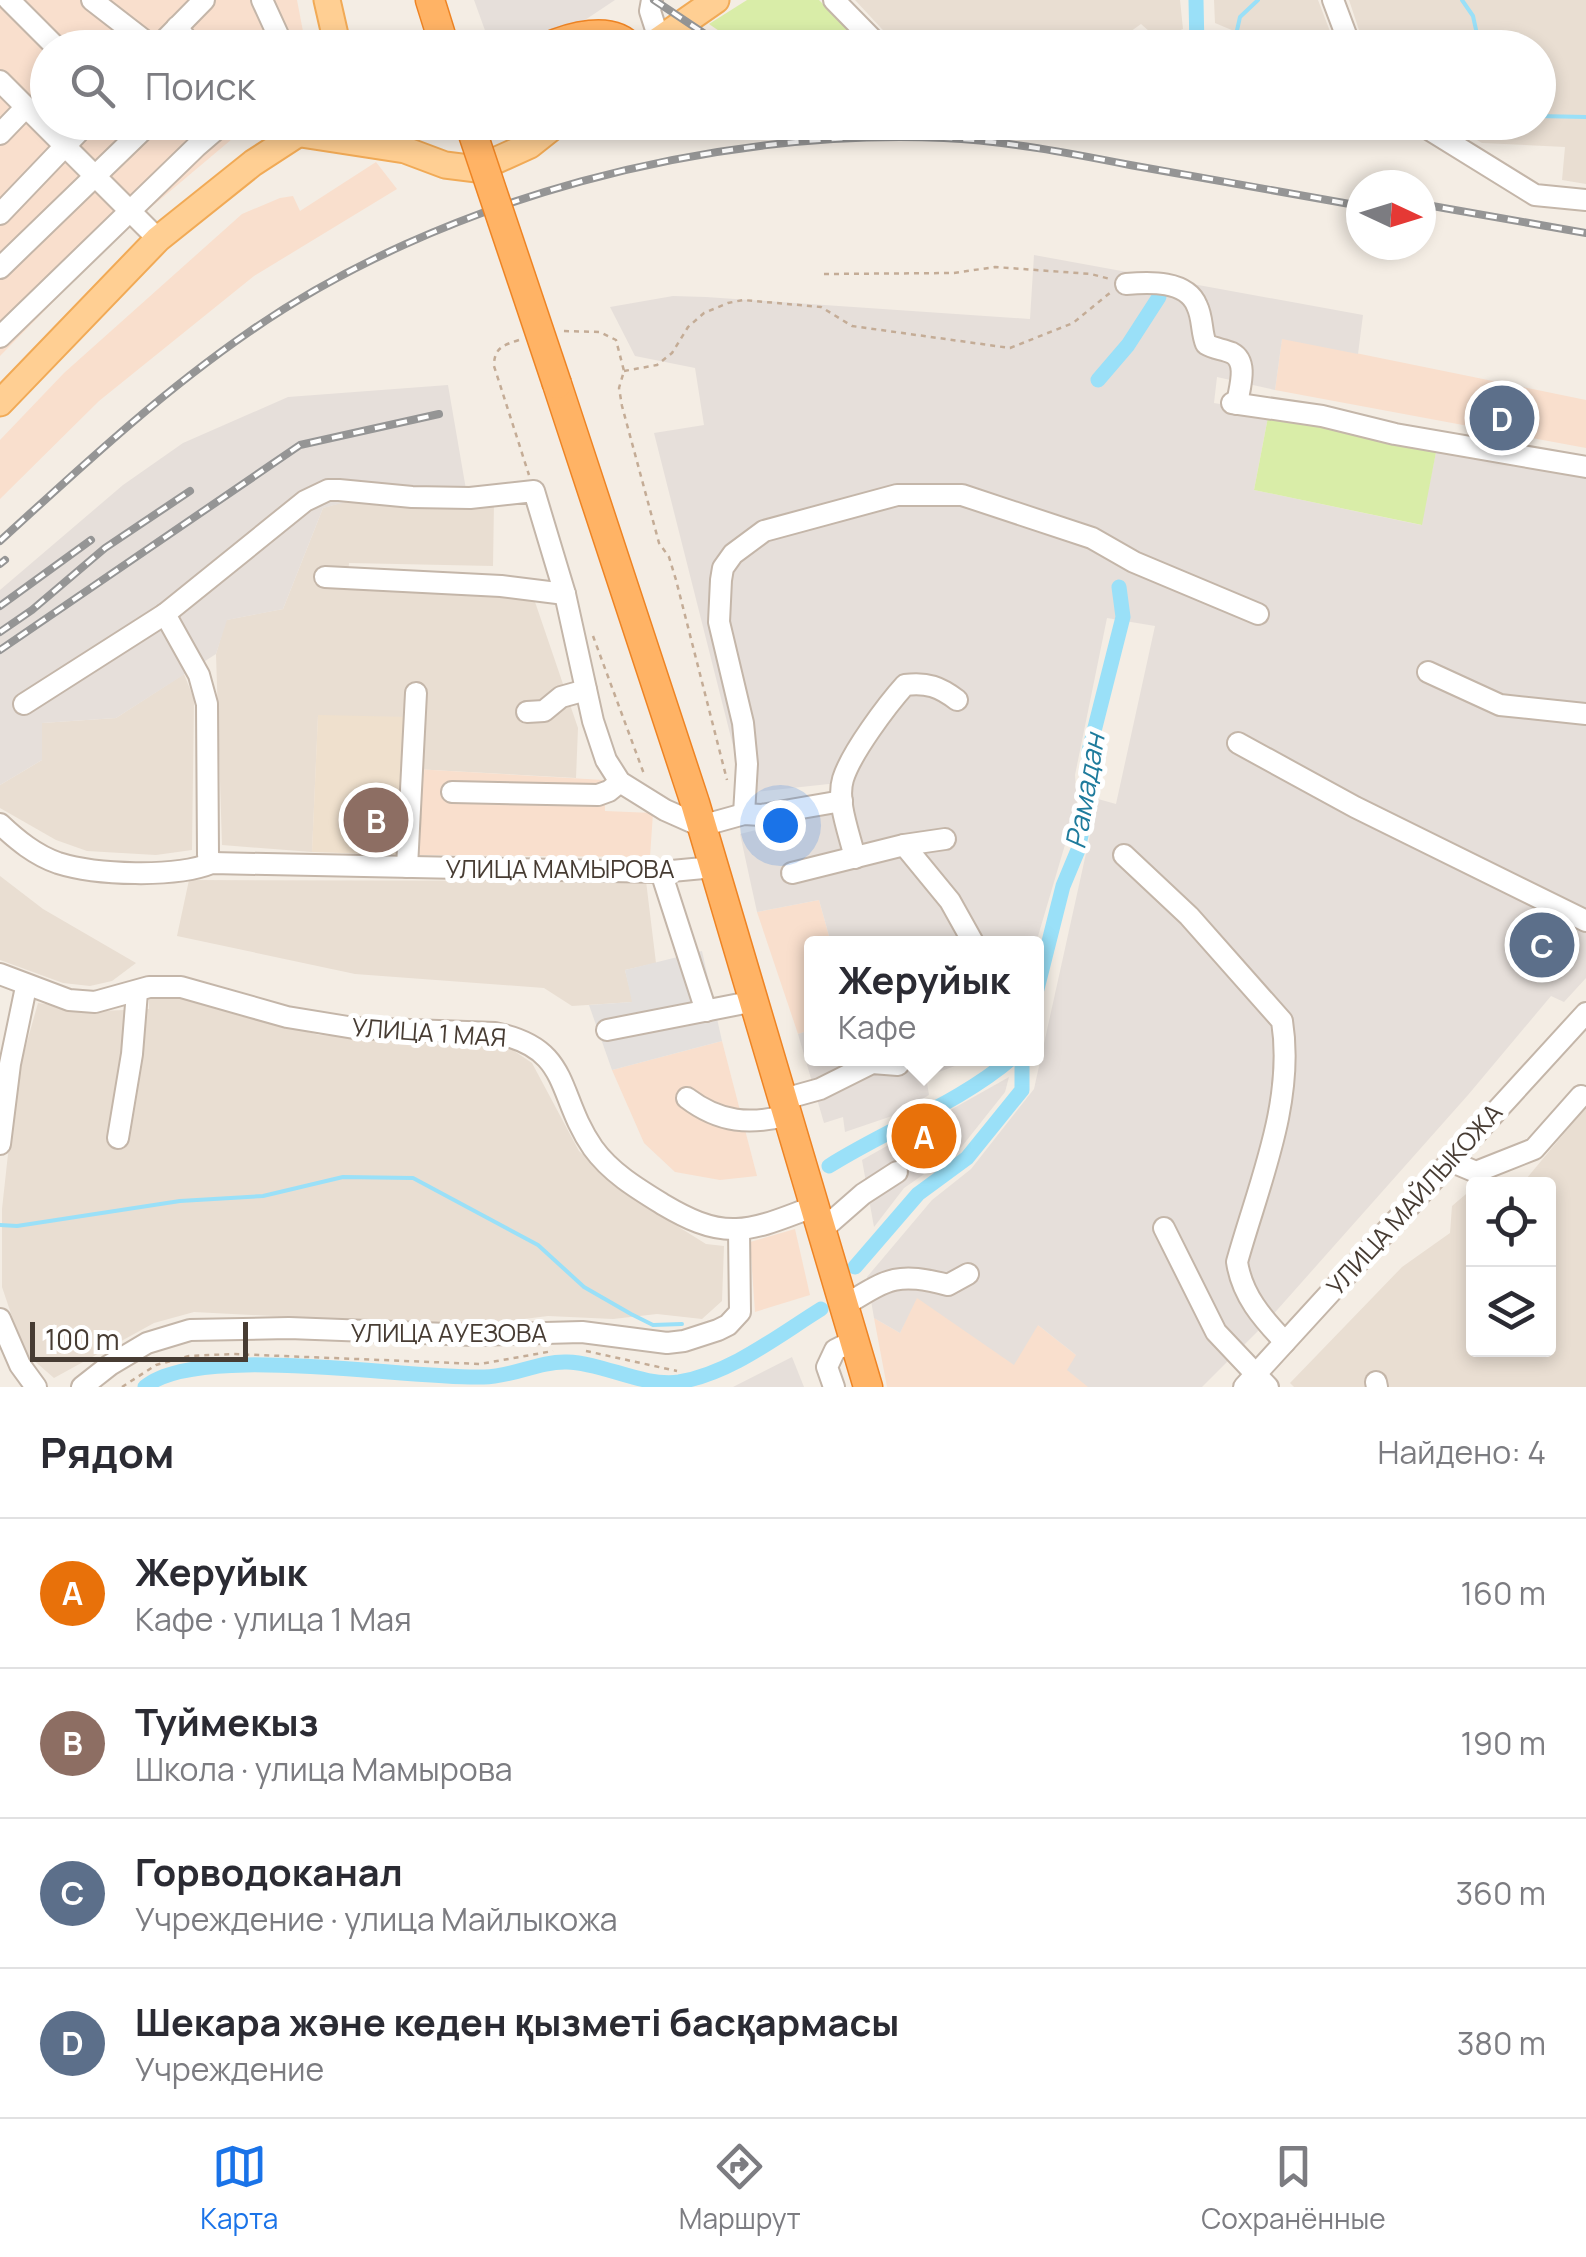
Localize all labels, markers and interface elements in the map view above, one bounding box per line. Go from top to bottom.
search box [30,30,1556,140]
icon: search [65,58,120,113]
text: Поиск [145,59,255,111]
north arrow [1346,170,1436,260]
pin: D [1470,380,1534,456]
water label: Рамадан [1055,728,1113,852]
pin: B [344,782,408,858]
your location [755,800,806,851]
street label: УЛИЦА МАМЫРОВА [445,851,675,886]
pin: C [1510,908,1574,982]
popup [804,936,1044,1066]
text: Жеруйык [838,953,1010,1005]
text: Кафе [838,1005,916,1049]
street label: УЛИЦА 1 МАЯ [351,1009,507,1055]
street label: УЛИЦА МАЙЛЫКОЖА [1318,1095,1510,1303]
pin: A [892,1098,956,1174]
map controls [1466,1177,1556,1357]
button: locate [1466,1177,1556,1267]
button: layers [1466,1267,1556,1357]
street label: УЛИЦА АУЕЗОВА [351,1315,547,1350]
scale bar [30,1317,248,1362]
text: 100 m [45,1320,119,1358]
text: Рядом [40,1423,174,1481]
text: Найдено: 4 [1378,1430,1546,1474]
text: Жеруйык [135,1545,307,1597]
text: A [62,1571,83,1615]
text: 160 m [1461,1571,1546,1615]
text: Кафе · улица 1 Мая [135,1597,412,1641]
text: Туймекыз [135,1695,318,1747]
text: B [62,1721,83,1765]
text: 190 m [1461,1721,1546,1765]
text: Школа · улица Мамырова [135,1747,513,1791]
text: Горводоканал [135,1845,403,1897]
text: C [61,1871,84,1915]
text: 360 m [1455,1871,1546,1915]
text: Учреждение · улица Майлыкожа [135,1897,617,1941]
text: Шекара және кеден қызметі басқармасы [135,1995,899,2047]
text: D [61,2021,84,2065]
text: 380 m [1457,2021,1546,2065]
text: Учреждение [135,2047,324,2091]
tab: Карта [200,2139,278,2237]
tab: Маршрут [679,2139,801,2237]
tab: Сохранённые [1201,2139,1386,2237]

